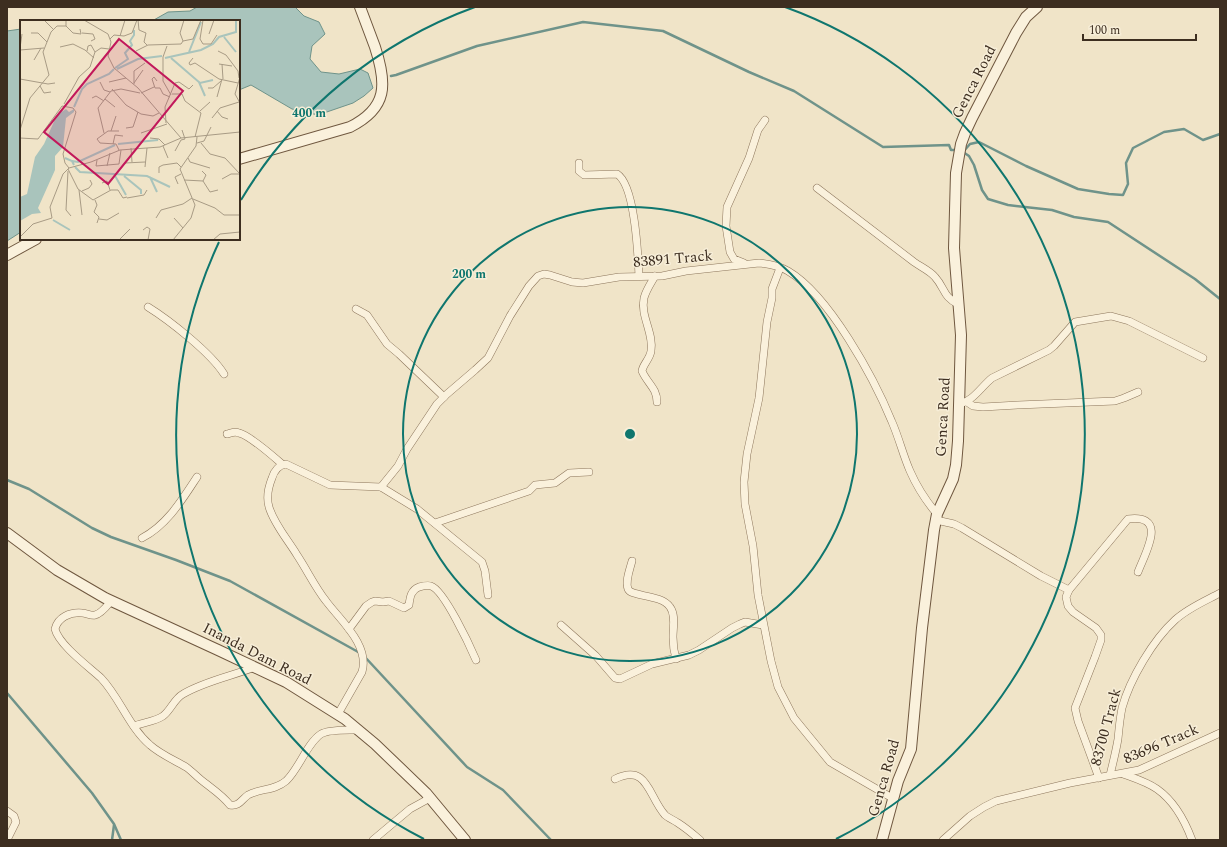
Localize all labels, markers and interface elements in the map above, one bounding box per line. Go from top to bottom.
scale bar [1083,16,1196,42]
inset map [20,20,240,240]
text: 100 m [1089,21,1120,40]
street label: Genca Road [946,41,1002,123]
text: 400 m [292,104,326,123]
street label: 83891 Track [632,244,714,274]
text: 200 m [452,265,486,284]
street label: Genca Road [929,377,957,457]
centre of rings [623,427,637,441]
street label: Inanda Dam Road [199,617,315,691]
street label: 83700 Track [1085,685,1127,769]
street label: 83696 Track [1120,718,1202,770]
street label: Genca Road [862,737,906,819]

